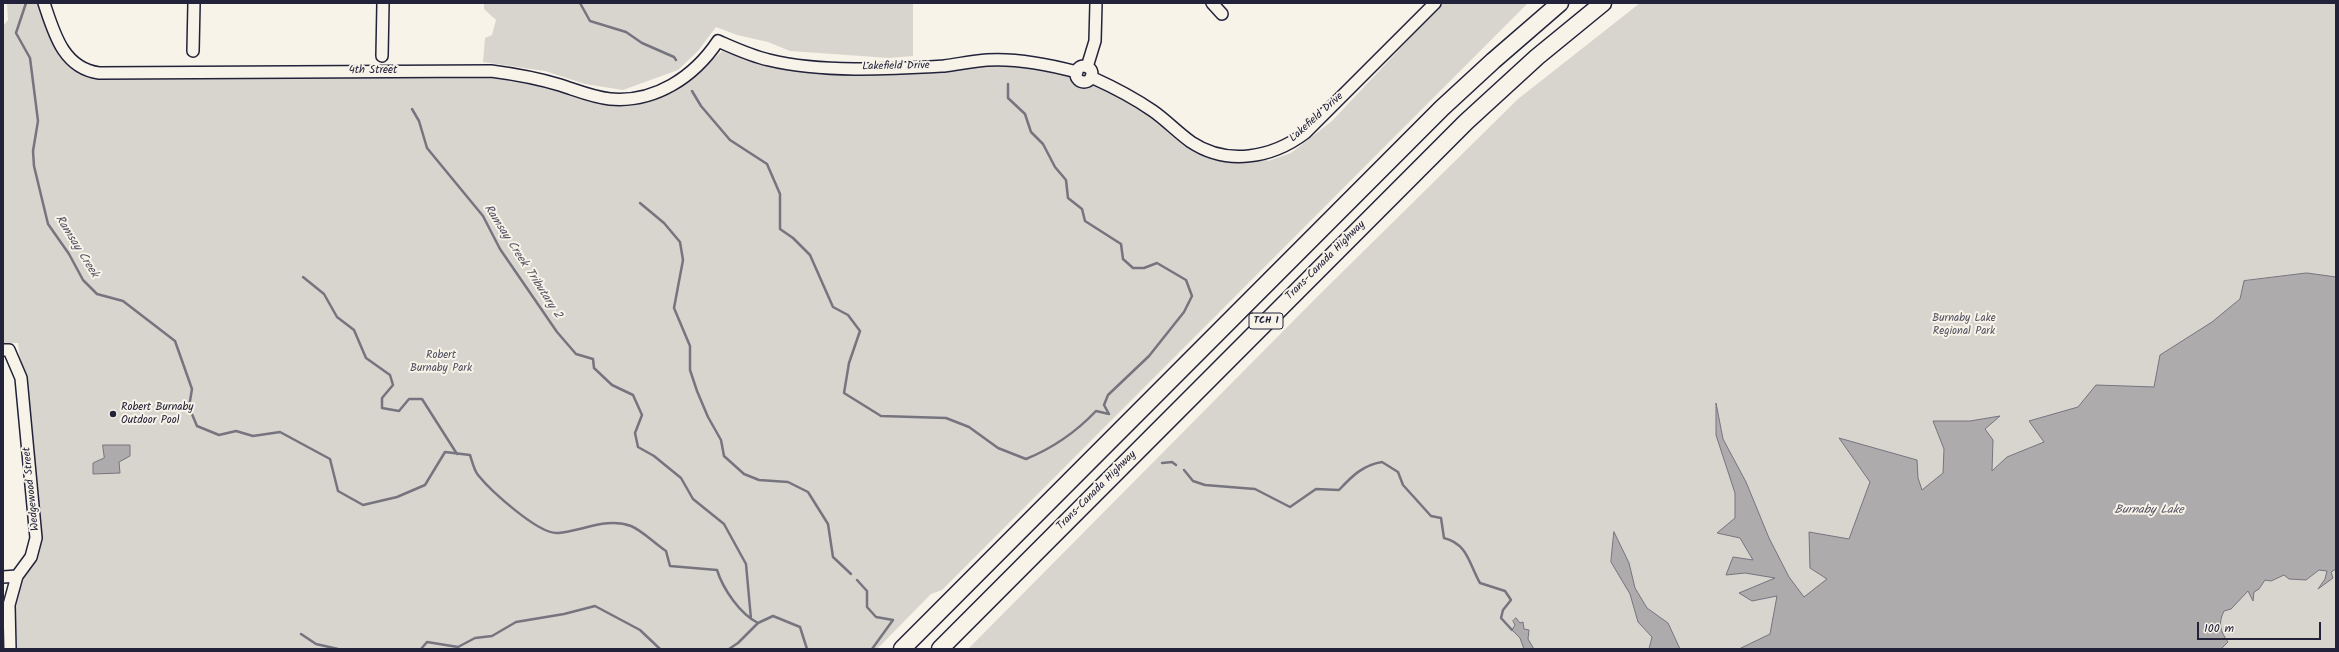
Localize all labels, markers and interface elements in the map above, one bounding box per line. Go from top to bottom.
street label: Lakefield Drive [862,60,930,74]
street label: 4th Street [349,64,397,78]
street label: Lakefield Drive [1287,90,1347,146]
water label: Ramsay Creek Tributary 2 [480,202,564,322]
water label: Ramsay Creek [51,213,101,281]
street label: Trans-Canada Highway [1284,219,1368,303]
park label: Burnaby Lake Regional Park [1932,312,1996,338]
road number: TCH 1 [1249,313,1283,329]
park label: Robert Burnaby Park [410,349,472,375]
place label: Robert Burnaby Outdoor Pool [121,401,193,427]
marker: Robert Burnaby Outdoor Pool [108,409,118,419]
street label: Wedgewood Street [21,446,43,532]
street label: Trans-Canada Highway [1055,449,1139,533]
water label: Burnaby Lake [2114,504,2184,518]
scale bar [2199,614,2323,640]
text: 100 m [2204,619,2234,638]

